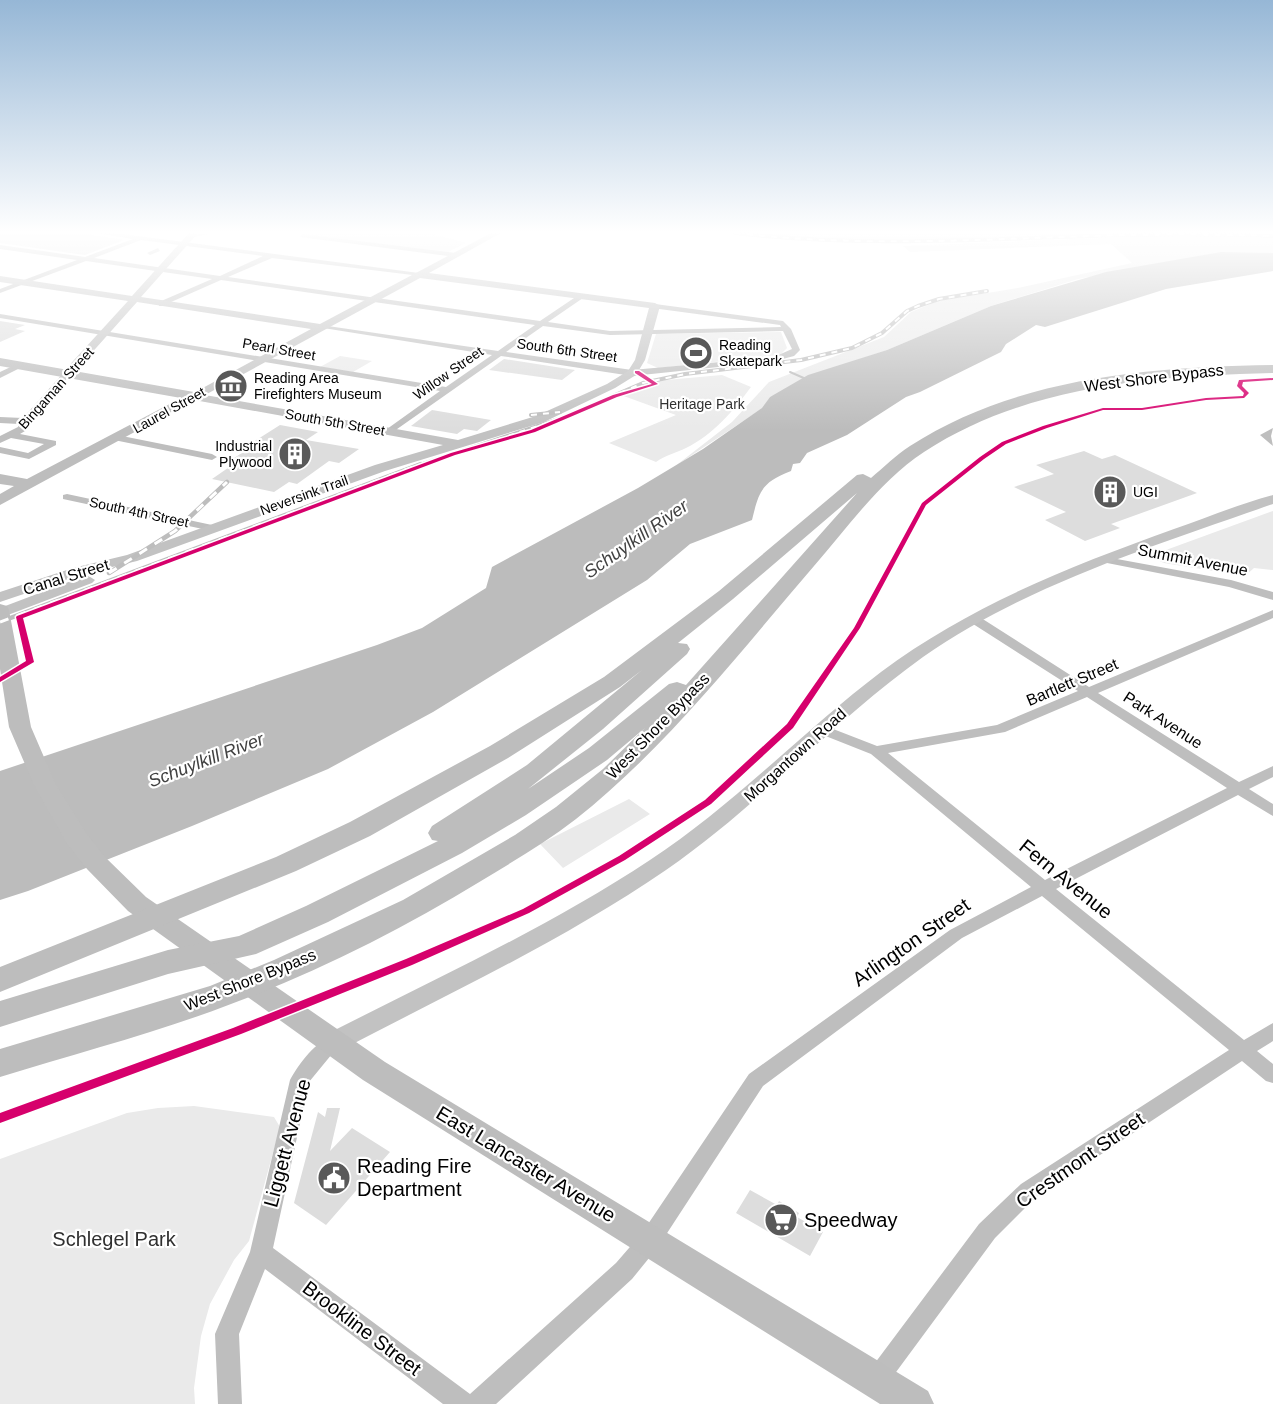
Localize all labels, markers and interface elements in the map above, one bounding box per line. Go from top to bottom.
street label: Pearl Street [241,335,317,363]
street label: South 6th Street [516,335,618,365]
sports icon: Reading Skatepark [678,335,714,371]
place label: Reading Skatepark [719,337,783,369]
street label: Willow Street [410,343,486,403]
street label: Bingaman Street [15,344,97,432]
street label: West Shore Bypass [1083,361,1225,395]
museum icon: Reading Area Firefighters Museum [213,368,249,404]
place label: Reading Area Firefighters Museum [254,370,382,402]
street label: Laurel Street [130,384,208,436]
park label: Heritage Park [659,396,746,412]
street label: South 5th Street [284,405,386,439]
building icon: Industrial Plywood [277,436,313,472]
place label: Industrial Plywood [215,438,272,470]
street label: Neversink Trail [258,472,350,518]
building icon: UGI [1092,474,1128,510]
place label: UGI [1133,484,1158,500]
street label: South 4th Street [88,494,190,530]
water label: Schuylkill River [580,495,693,582]
street label: Summit Avenue [1137,541,1250,579]
street label: Canal Street [21,556,112,598]
street label: Bartlett Street [1024,655,1121,709]
street label: West Shore Bypass [603,670,713,782]
street label: Park Avenue [1120,688,1206,752]
street label: Morgantown Road [741,705,849,805]
water label: Schuylkill River [145,728,267,791]
street label: Fern Avenue [1015,835,1117,923]
street label: Arlington Street [848,893,974,991]
street label: West Shore Bypass [182,946,318,1014]
street label: Liggett Avenue [259,1076,315,1210]
street label: East Lancaster Avenue [432,1102,620,1226]
street label: Crestmont Street [1012,1107,1149,1212]
place label: Reading Fire Department [357,1155,472,1200]
public building icon: Reading Fire Department [316,1160,352,1196]
supermarket icon: Speedway [763,1202,799,1238]
place label: Speedway [804,1209,897,1231]
park label: Schlegel Park [52,1228,177,1250]
street label: Brookline Street [299,1276,426,1380]

